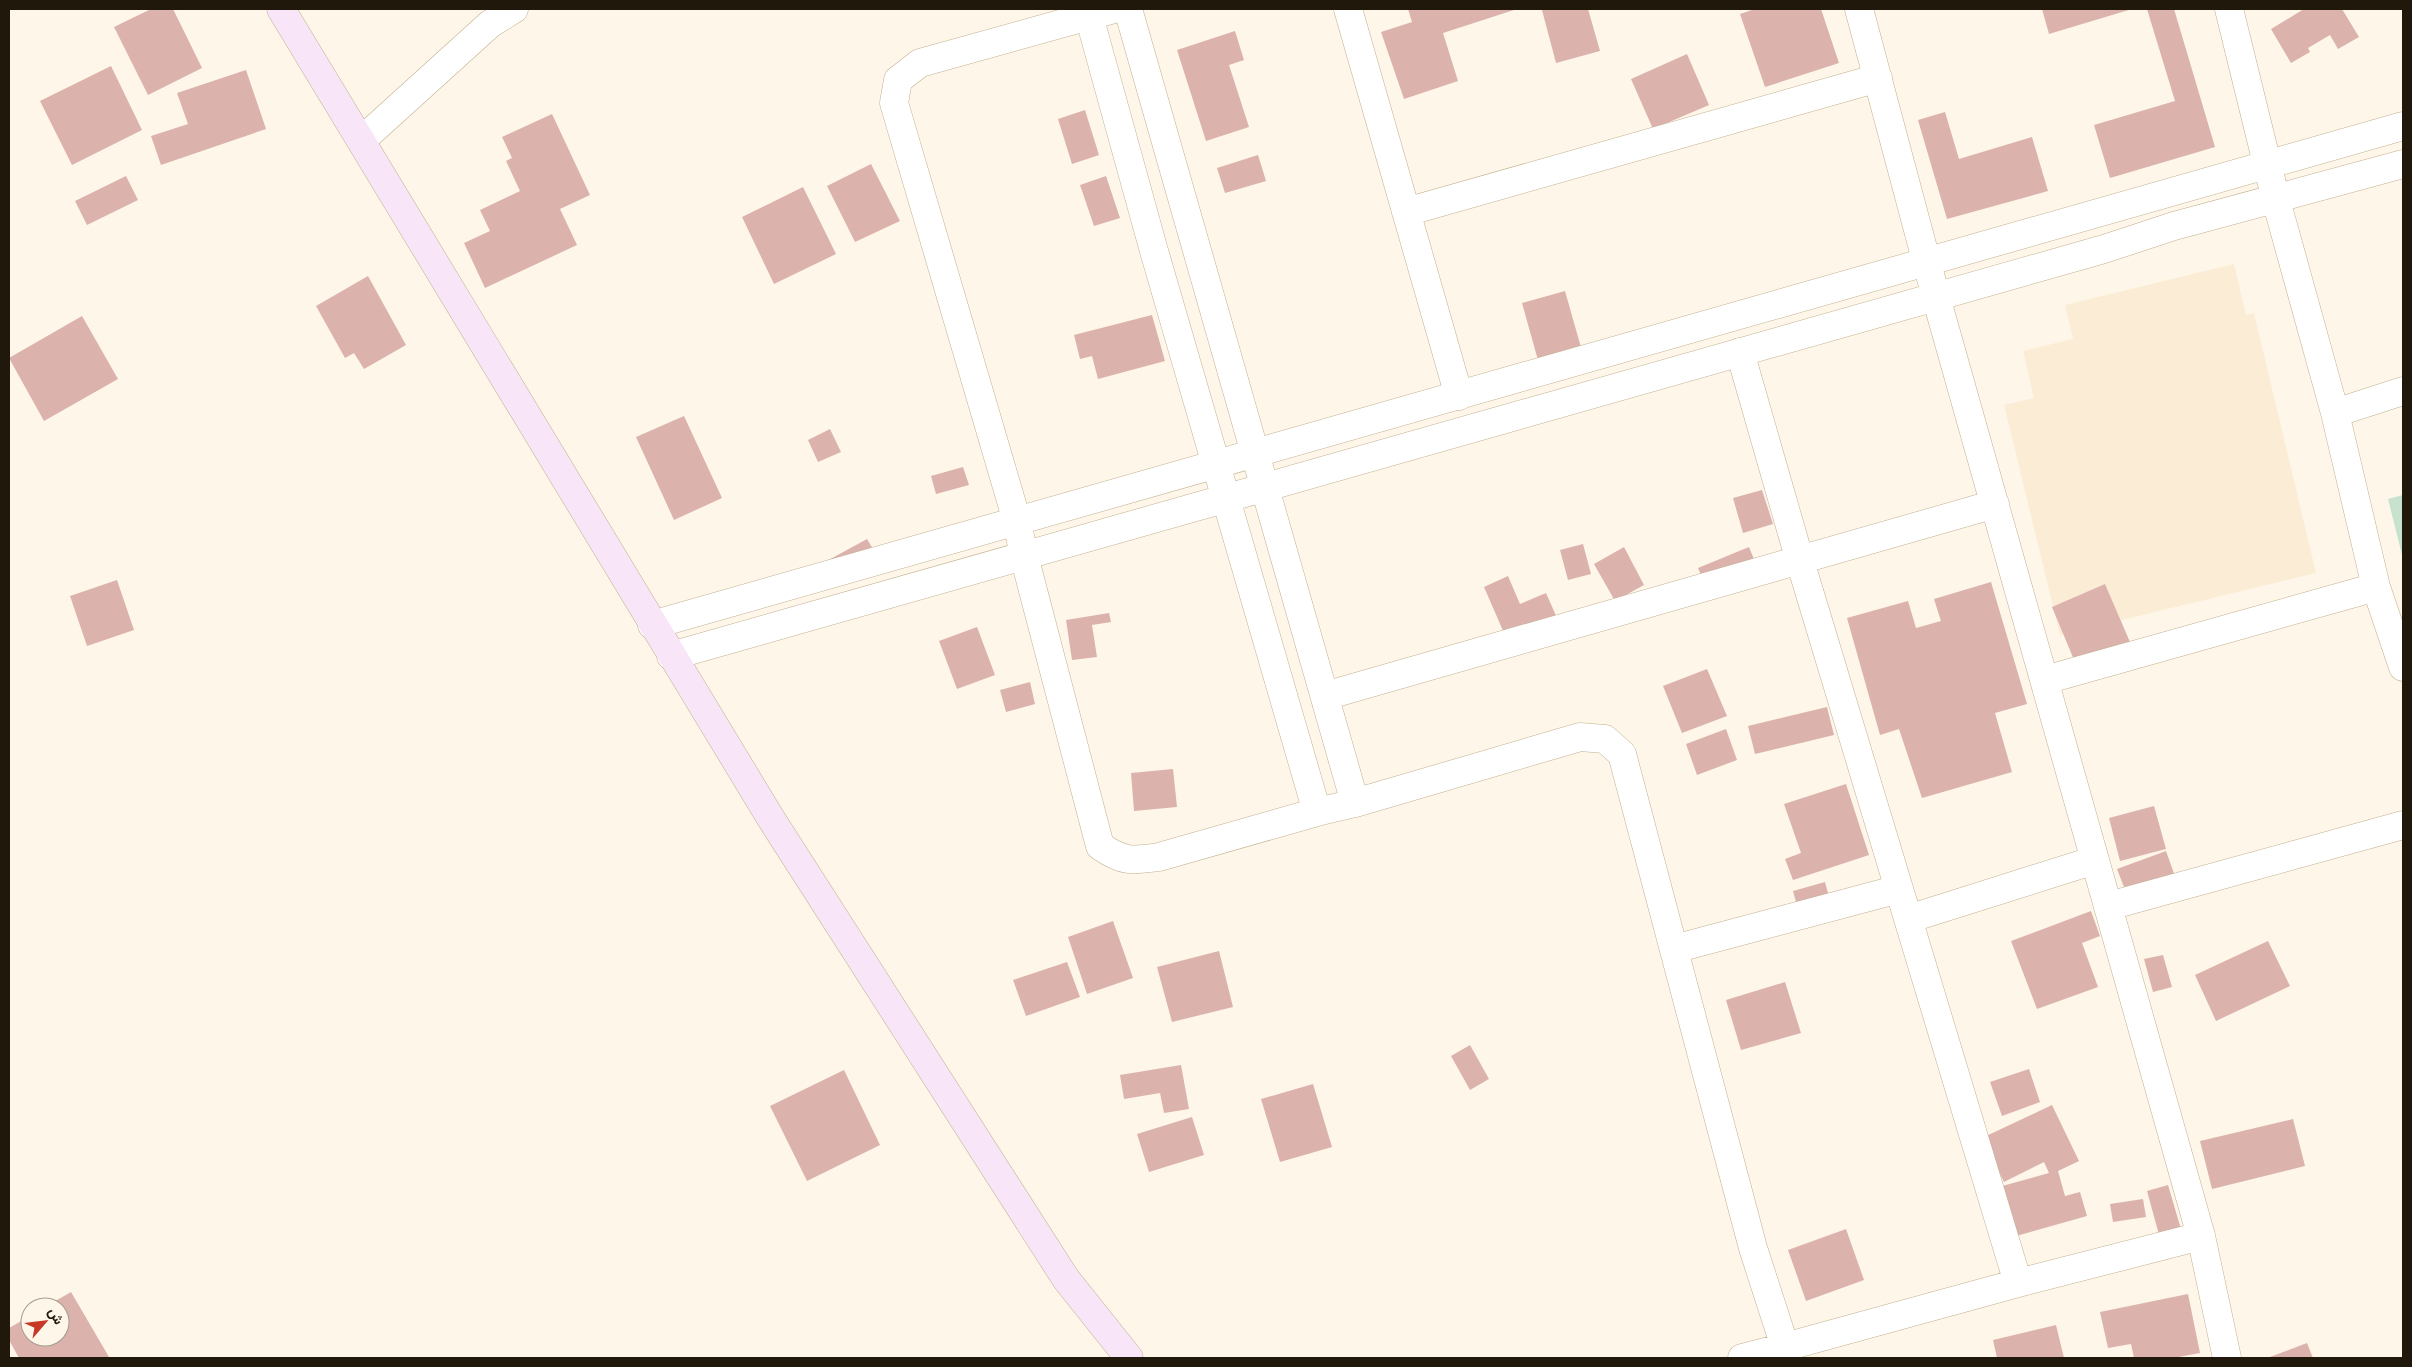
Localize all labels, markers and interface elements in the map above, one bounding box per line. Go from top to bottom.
north arrow [20,1297,70,1347]
text: ش [45,1304,68,1328]

